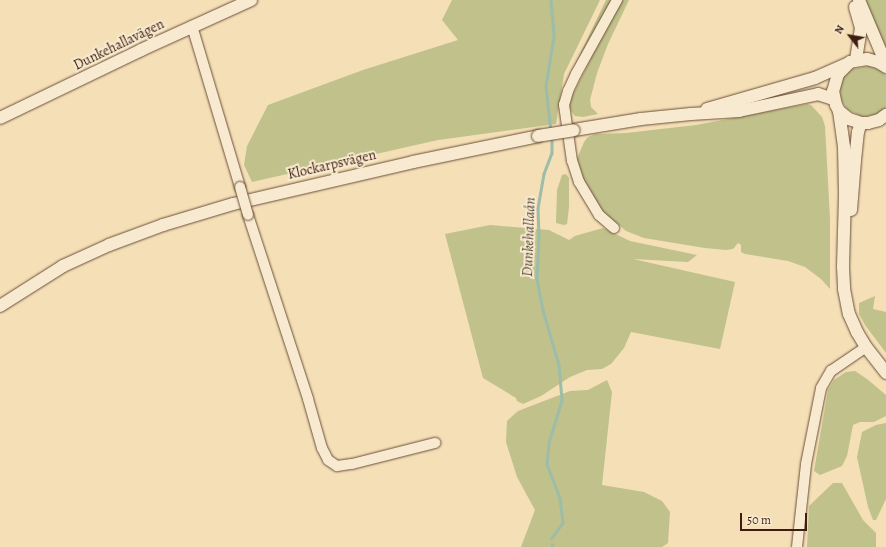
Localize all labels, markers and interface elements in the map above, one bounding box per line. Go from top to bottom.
street label: Dunkehallavägen [71,16,167,74]
north arrow [830,16,870,56]
text: N [831,22,848,37]
street label: Klockarpsvägen [286,147,378,183]
water label: Dunkehallaån [519,197,539,277]
scale bar [742,505,809,531]
text: 50 m [747,512,771,528]

